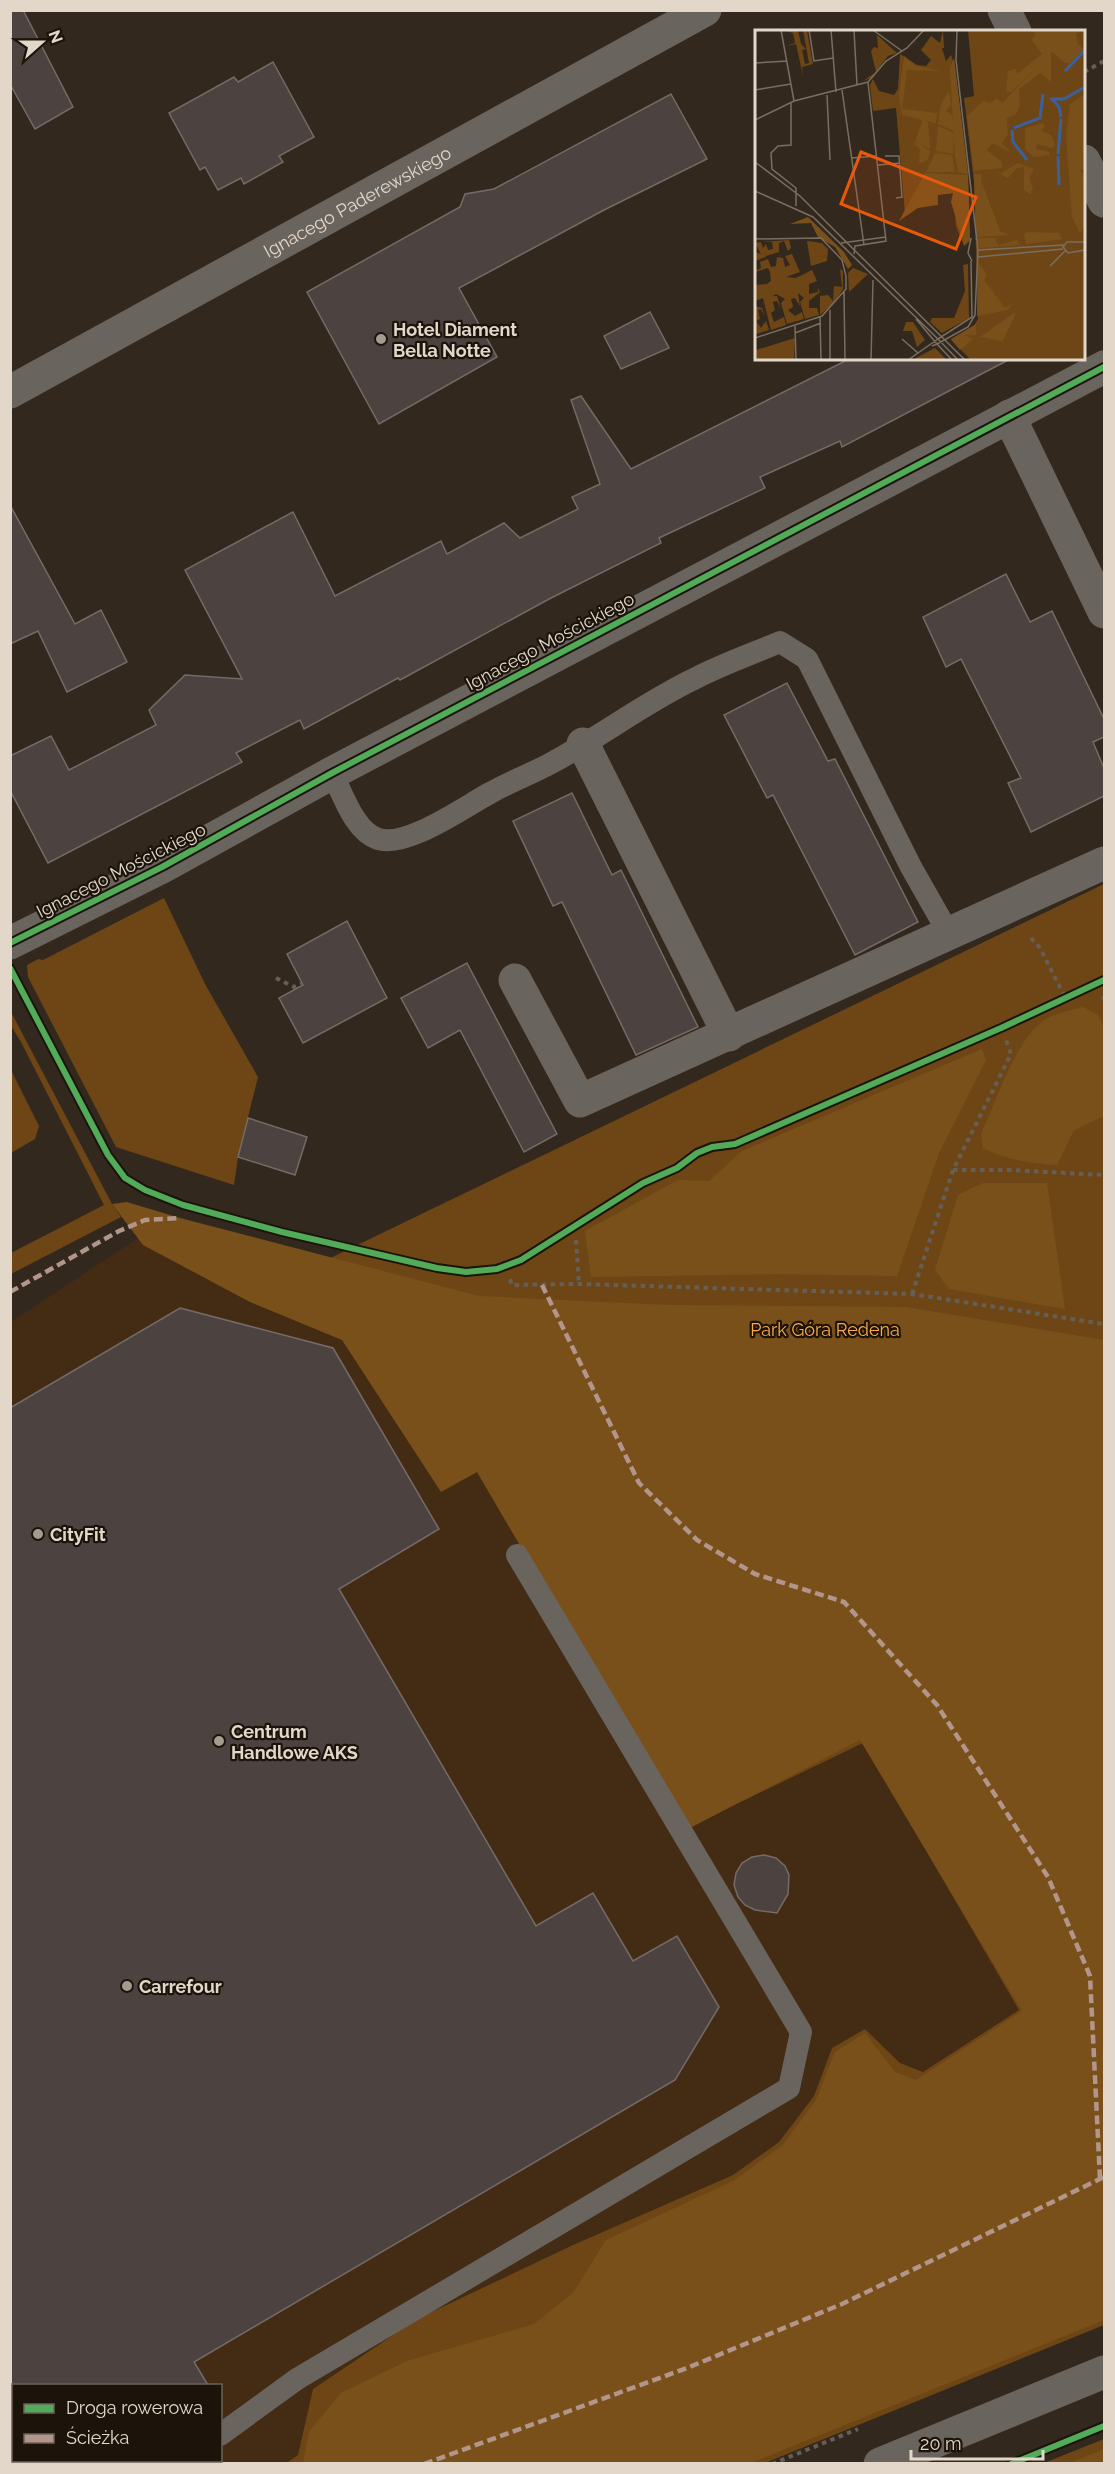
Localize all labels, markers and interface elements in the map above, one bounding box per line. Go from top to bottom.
north arrow [12,12,72,72]
text: N [44,28,67,46]
inset map [755,30,1085,360]
street label: Ignacego Paderewskiego [260,141,455,261]
place label: Hotel Diament Bella Notte [393,319,517,361]
marker: Hotel Diament Bella Notte [374,332,388,346]
street label: Ignacego Mościckiego [462,588,638,694]
street label: Ignacego Mościckiego [33,818,209,922]
park label: Park Góra Redena [750,1319,900,1340]
place label: CityFit [50,1524,106,1545]
marker: CityFit [31,1527,45,1541]
place label: Centrum Handlowe AKS [231,1721,358,1763]
marker: Centrum Handlowe AKS [212,1734,226,1748]
place label: Carrefour [139,1976,222,1997]
marker: Carrefour [120,1979,134,1993]
legend [12,2384,222,2462]
text: Droga rowerowa [66,2397,203,2418]
scale bar [911,2423,1043,2461]
text: Ścieżka [66,2426,129,2448]
text: 20 m [920,2433,962,2454]

